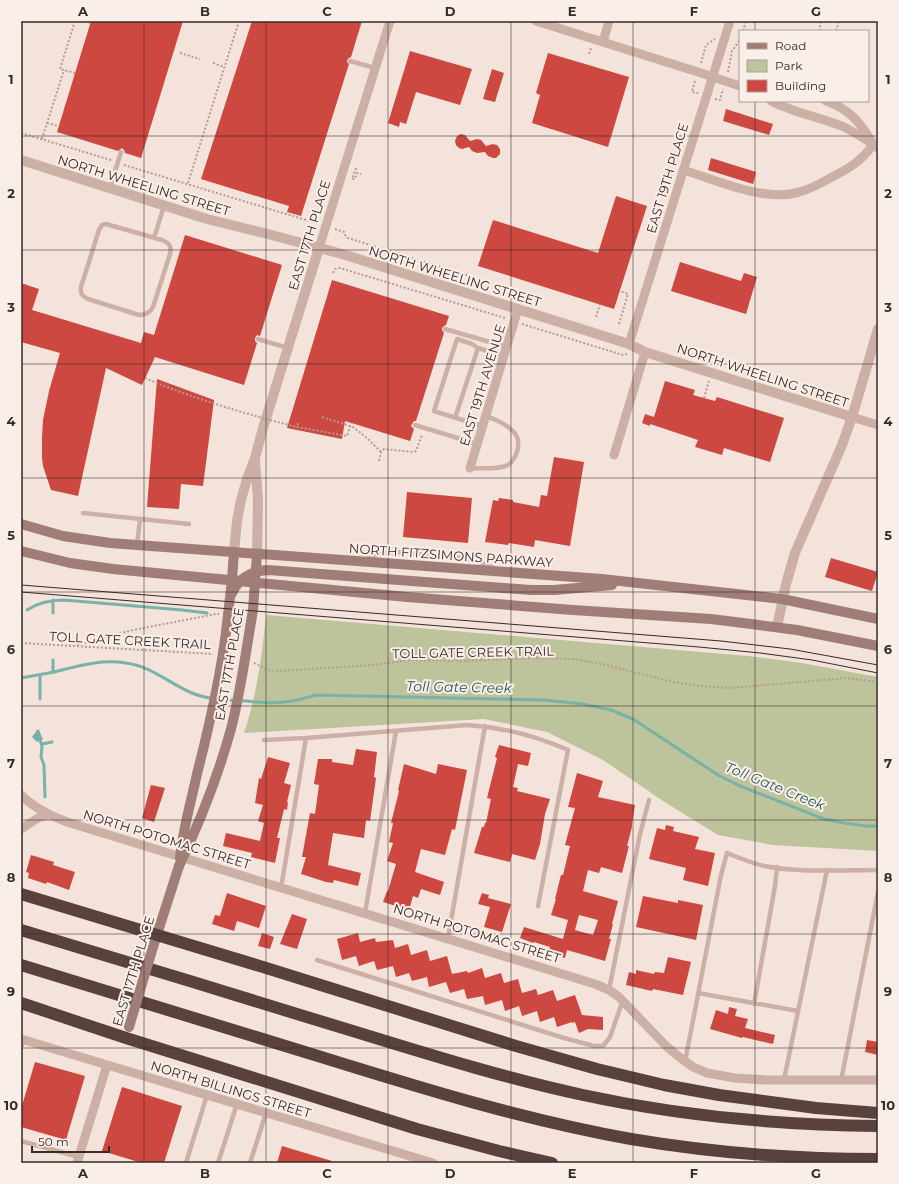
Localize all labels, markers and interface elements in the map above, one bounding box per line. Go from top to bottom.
text: A [77,3,89,19]
text: B [200,3,210,19]
text: C [322,3,332,19]
text: D [445,3,456,19]
text: E [568,3,577,19]
text: F [690,3,698,19]
text: G [811,3,821,19]
legend [739,30,869,102]
text: Road [775,38,806,53]
text: Park [775,58,803,73]
text: 1 [8,71,14,87]
text: 1 [885,71,891,87]
text: Building [775,78,826,93]
street label: EAST 19TH PLACE [643,121,691,235]
street label: NORTH WHEELING STREET [56,151,233,219]
street label: EAST 17TH PLACE [285,178,333,292]
text: 2 [7,185,15,201]
text: 2 [884,185,892,201]
street label: NORTH WHEELING STREET [367,242,544,310]
text: 3 [6,299,15,315]
text: 3 [883,299,892,315]
street label: EAST 19TH AVENUE [456,322,508,448]
street label: NORTH WHEELING STREET [675,340,851,411]
text: 4 [7,413,16,429]
text: 4 [884,413,893,429]
text: 5 [7,527,15,543]
text: 5 [884,527,892,543]
street label: NORTH FITZSIMONS PARKWAY [348,540,554,570]
street label: EAST 17TH PLACE [211,606,247,722]
street label: TOLL GATE CREEK TRAIL [49,628,212,652]
text: 6 [7,641,16,657]
text: 6 [884,641,893,657]
street label: TOLL GATE CREEK TRAIL [392,643,554,661]
water label: Toll Gate Creek [406,677,513,697]
text: 7 [7,755,15,771]
text: 7 [884,755,892,771]
water label: Toll Gate Creek [723,758,828,814]
street label: NORTH POTOMAC STREET [81,806,253,872]
text: 8 [7,869,16,885]
text: 8 [884,869,893,885]
street label: NORTH POTOMAC STREET [391,900,563,966]
street label: EAST 17TH PLACE [109,914,157,1028]
text: 9 [7,983,15,999]
text: 9 [884,983,892,999]
street label: NORTH BILLINGS STREET [149,1057,314,1121]
text: 10 [4,1097,18,1113]
text: 10 [881,1097,895,1113]
scale bar [32,1128,109,1154]
text: 50 m [38,1134,69,1149]
text: A [77,1165,89,1181]
text: B [200,1165,210,1181]
text: C [322,1165,332,1181]
text: D [445,1165,456,1181]
text: E [568,1165,577,1181]
text: F [690,1165,698,1181]
text: G [811,1165,821,1181]

